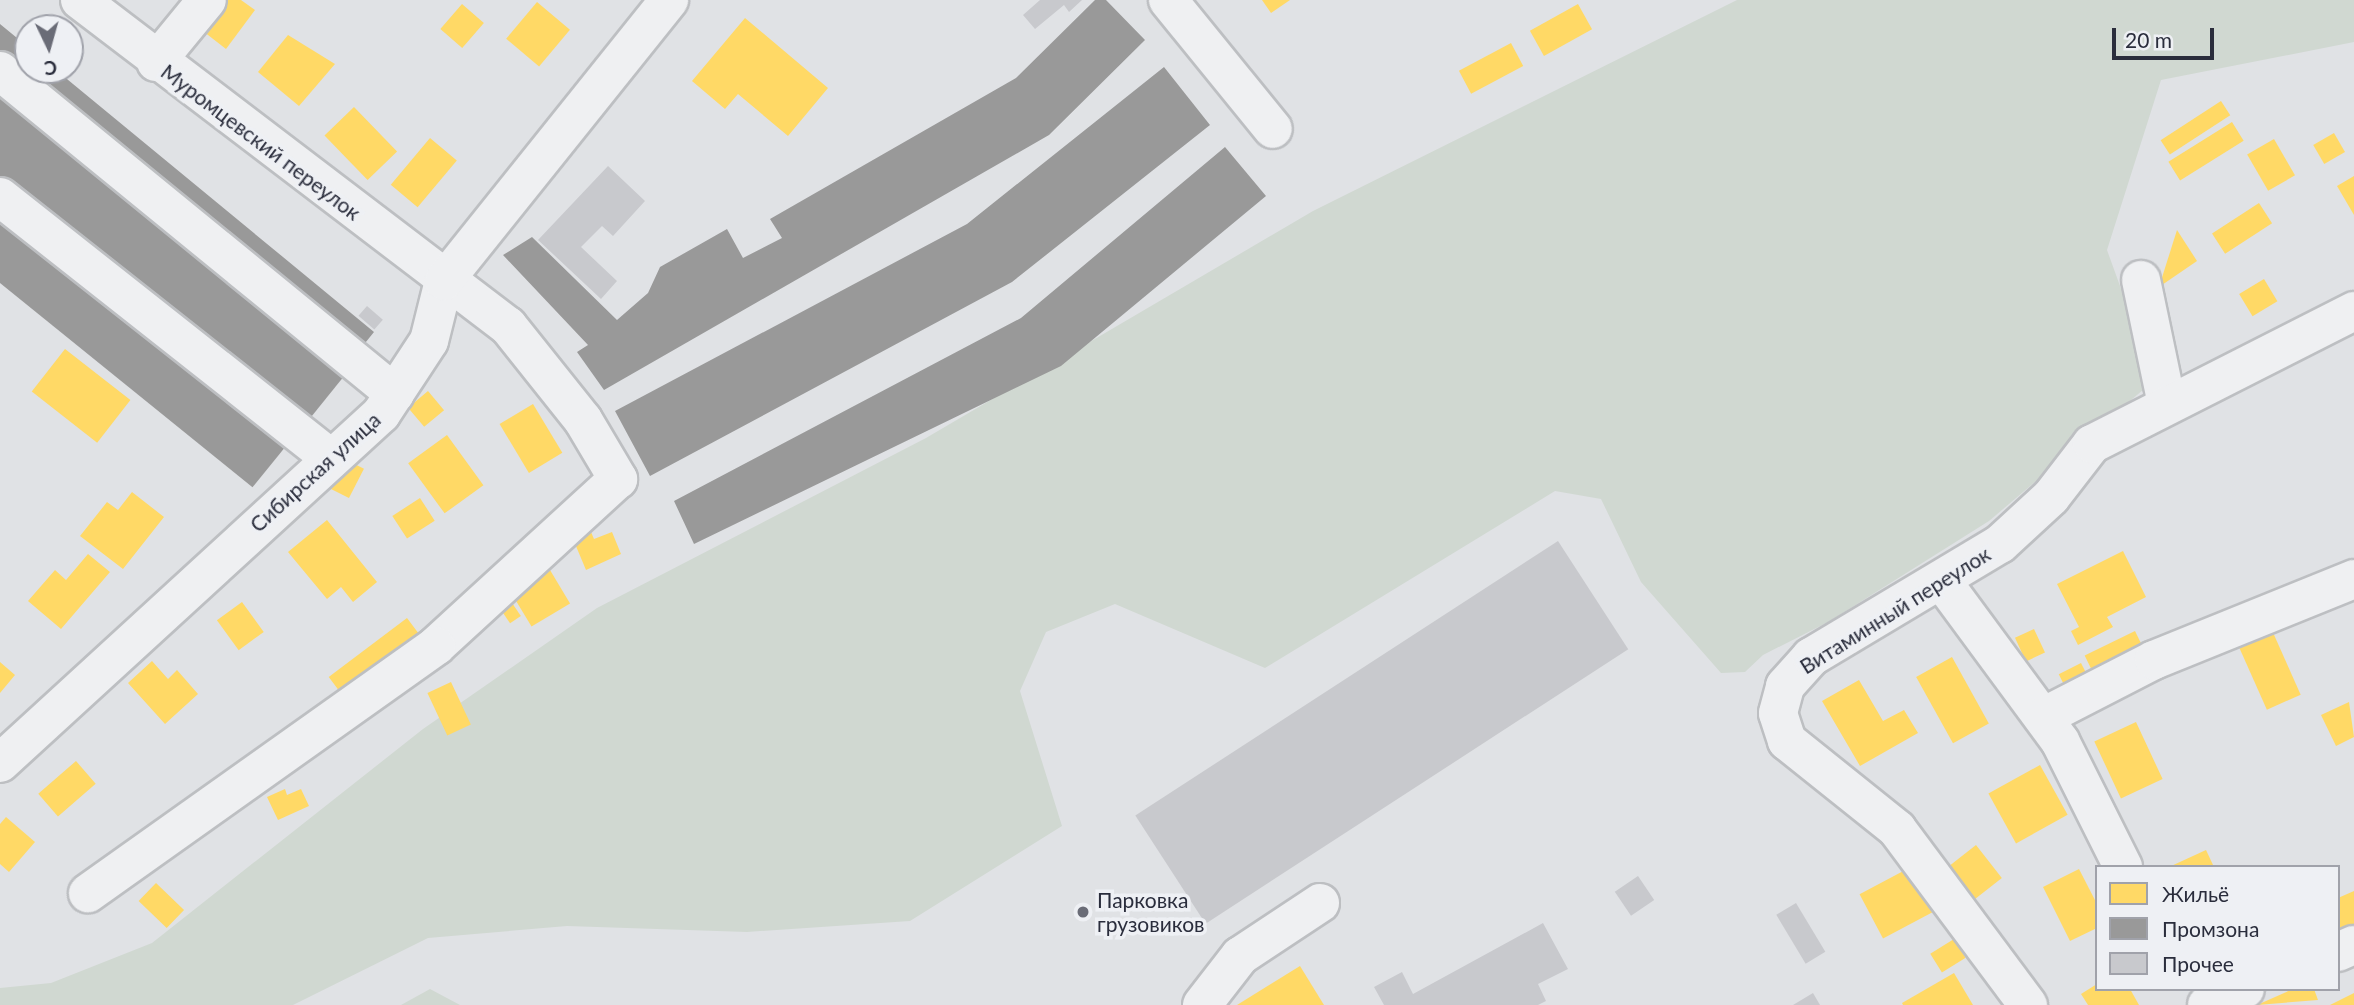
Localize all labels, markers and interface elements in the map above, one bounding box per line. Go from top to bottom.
north arrow [14,14,84,84]
scale bar [2116,14,2218,58]
text: 20 m [2125,27,2172,52]
text: С [43,56,58,80]
street label: Муромцевский переулок [156,59,366,225]
street label: Сибирская улица [245,407,385,537]
street label: Витаминный переулок [1795,541,1995,679]
legend [2095,865,2340,991]
text: Жильё [2162,881,2229,906]
place label: Парковка грузовиков [1097,887,1205,937]
marker: Парковка грузовиков [1075,904,1091,920]
text: Промзона [2162,916,2259,941]
text: Прочее [2162,951,2234,976]

